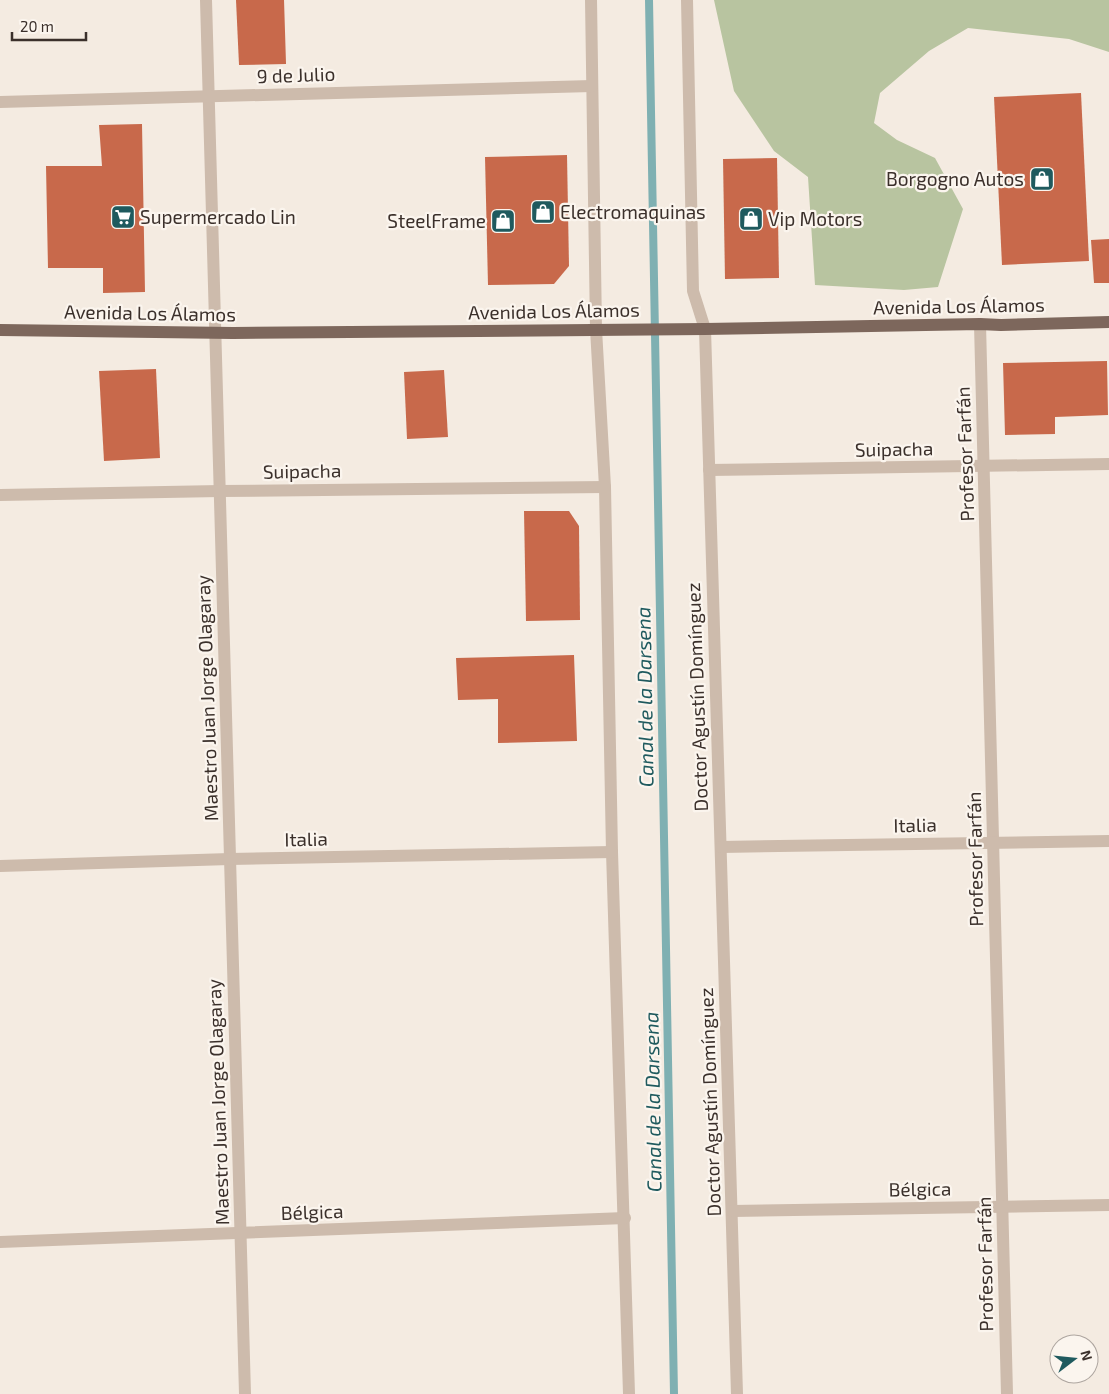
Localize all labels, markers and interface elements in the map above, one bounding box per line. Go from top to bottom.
scale bar [12,10,86,42]
text: 20 m [20,17,54,35]
street label: 9 de Julio [256,62,336,87]
shop icon: Borgogno Autos [1029,166,1055,192]
place label: Borgogno Autos [886,167,1024,190]
shop icon: Electromaquinas [530,199,556,225]
place label: Electromaquinas [560,200,706,223]
supermarket icon: Supermercado Lin [110,204,136,230]
place label: Supermercado Lin [140,205,296,228]
shop icon: Vip Motors [738,206,764,232]
place label: Vip Motors [768,207,862,230]
shop icon: SteelFrame [490,208,516,234]
place label: SteelFrame [387,209,486,232]
street label: Avenida Los Álamos [873,293,1045,318]
street label: Avenida Los Álamos [468,298,640,323]
street label: Avenida Los Álamos [64,300,236,325]
street label: Profesor Farfán [951,386,978,522]
street label: Suipacha [855,436,933,461]
street label: Suipacha [263,458,341,483]
street label: Maestro Juan Jorge Olagaray [191,574,222,822]
street label: Doctor Agustín Domínguez [681,582,712,812]
water label: Canal de la Darsena [630,607,658,787]
street label: Profesor Farfán [962,791,987,927]
street label: Italia [893,813,937,836]
street label: Italia [284,827,328,850]
street label: Maestro Juan Jorge Olagaray [202,978,233,1226]
street label: Doctor Agustín Domínguez [694,987,725,1217]
water label: Canal de la Darsena [638,1012,666,1192]
street label: Bélgica [888,1176,952,1201]
street label: Profesor Farfán [972,1196,997,1332]
street label: Bélgica [280,1199,344,1224]
north arrow [1049,1334,1099,1384]
text: N [1077,1348,1097,1362]

